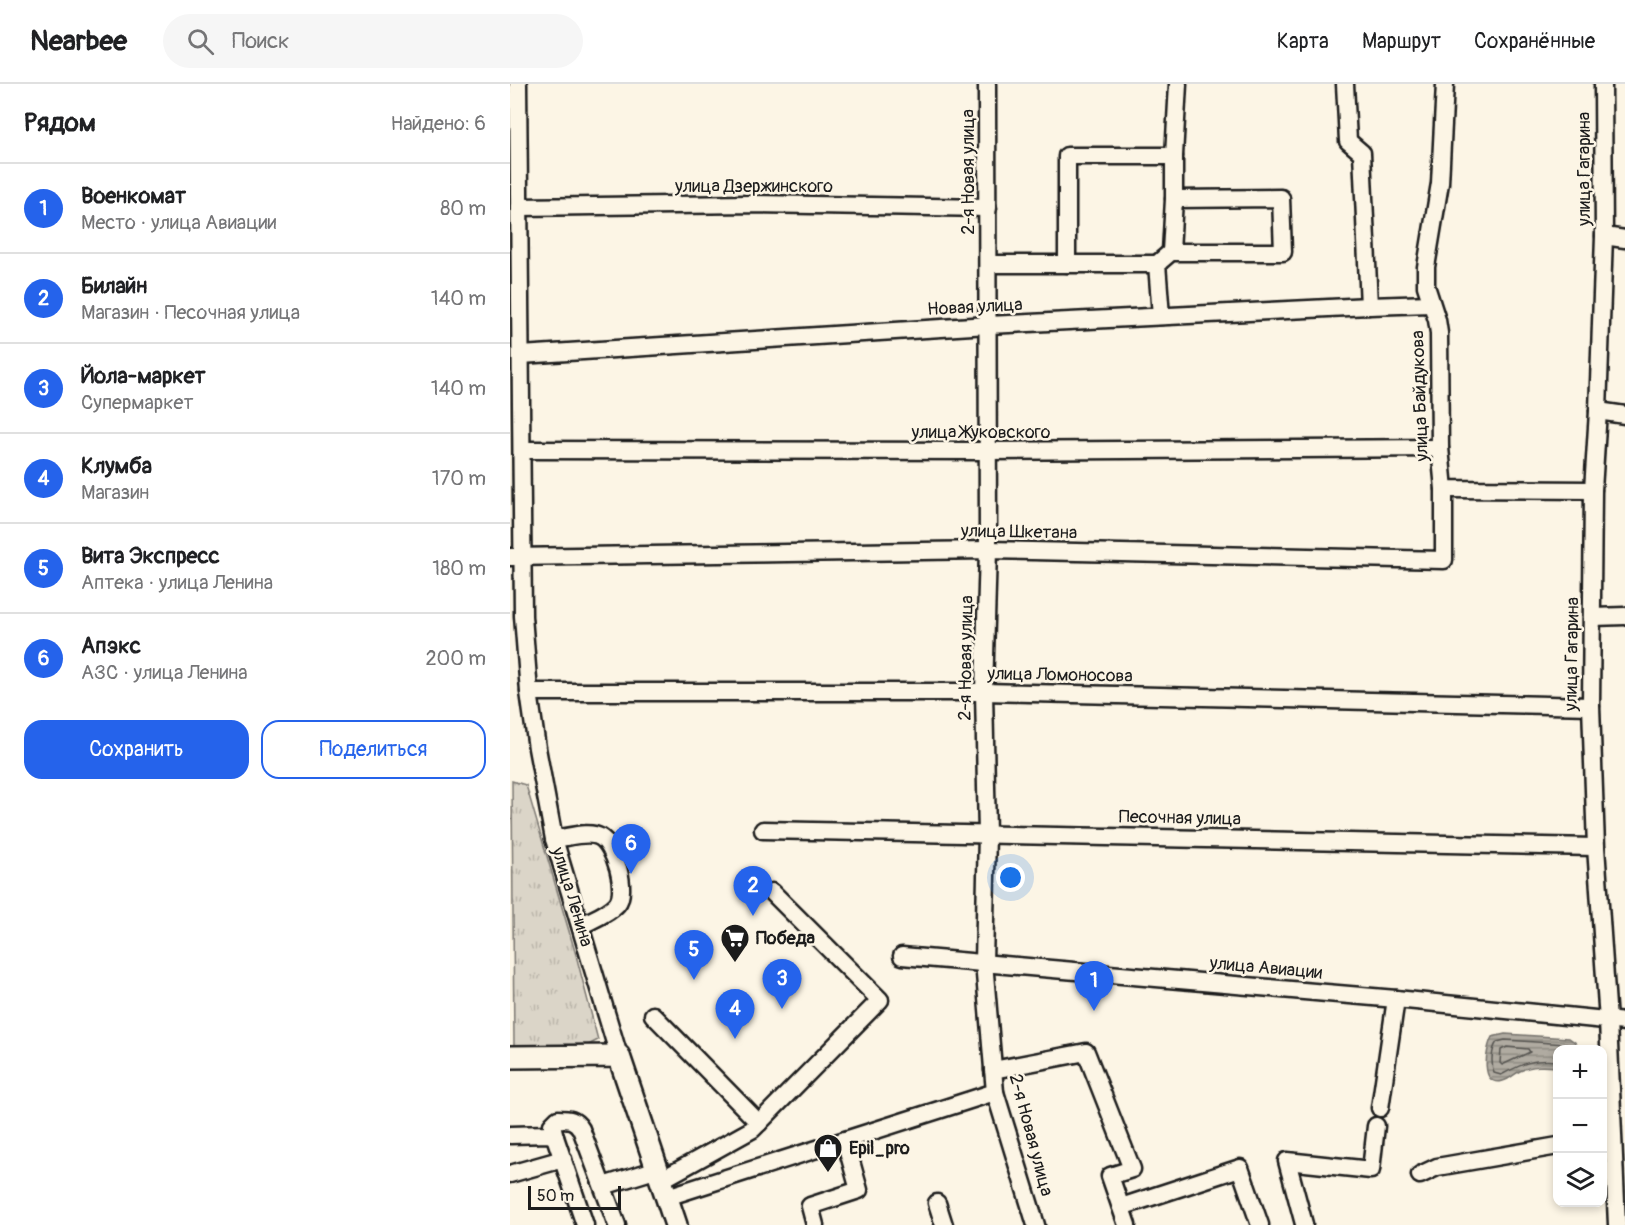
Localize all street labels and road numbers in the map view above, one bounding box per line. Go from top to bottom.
street label: 2-я Новая улица [957,109,980,235]
street label: улица Гагарина [1573,112,1596,227]
street label: улица Дзержинского [674,175,833,198]
street label: Новая улица [927,293,1023,321]
street label: улица Байдукова [1406,330,1434,463]
street label: улица Жуковского [911,421,1051,444]
street label: улица Шкетана [960,519,1077,545]
street label: 2-я Новая улица [953,595,979,721]
street label: улица Гагарина [1559,597,1584,712]
street label: улица Ломоносова [986,662,1133,688]
street label: Песочная улица [1119,805,1241,831]
street label: улица Ленина [546,844,598,949]
street label: улица Авиации [1208,952,1323,984]
street label: 2-я Новая улица [1004,1071,1058,1199]

